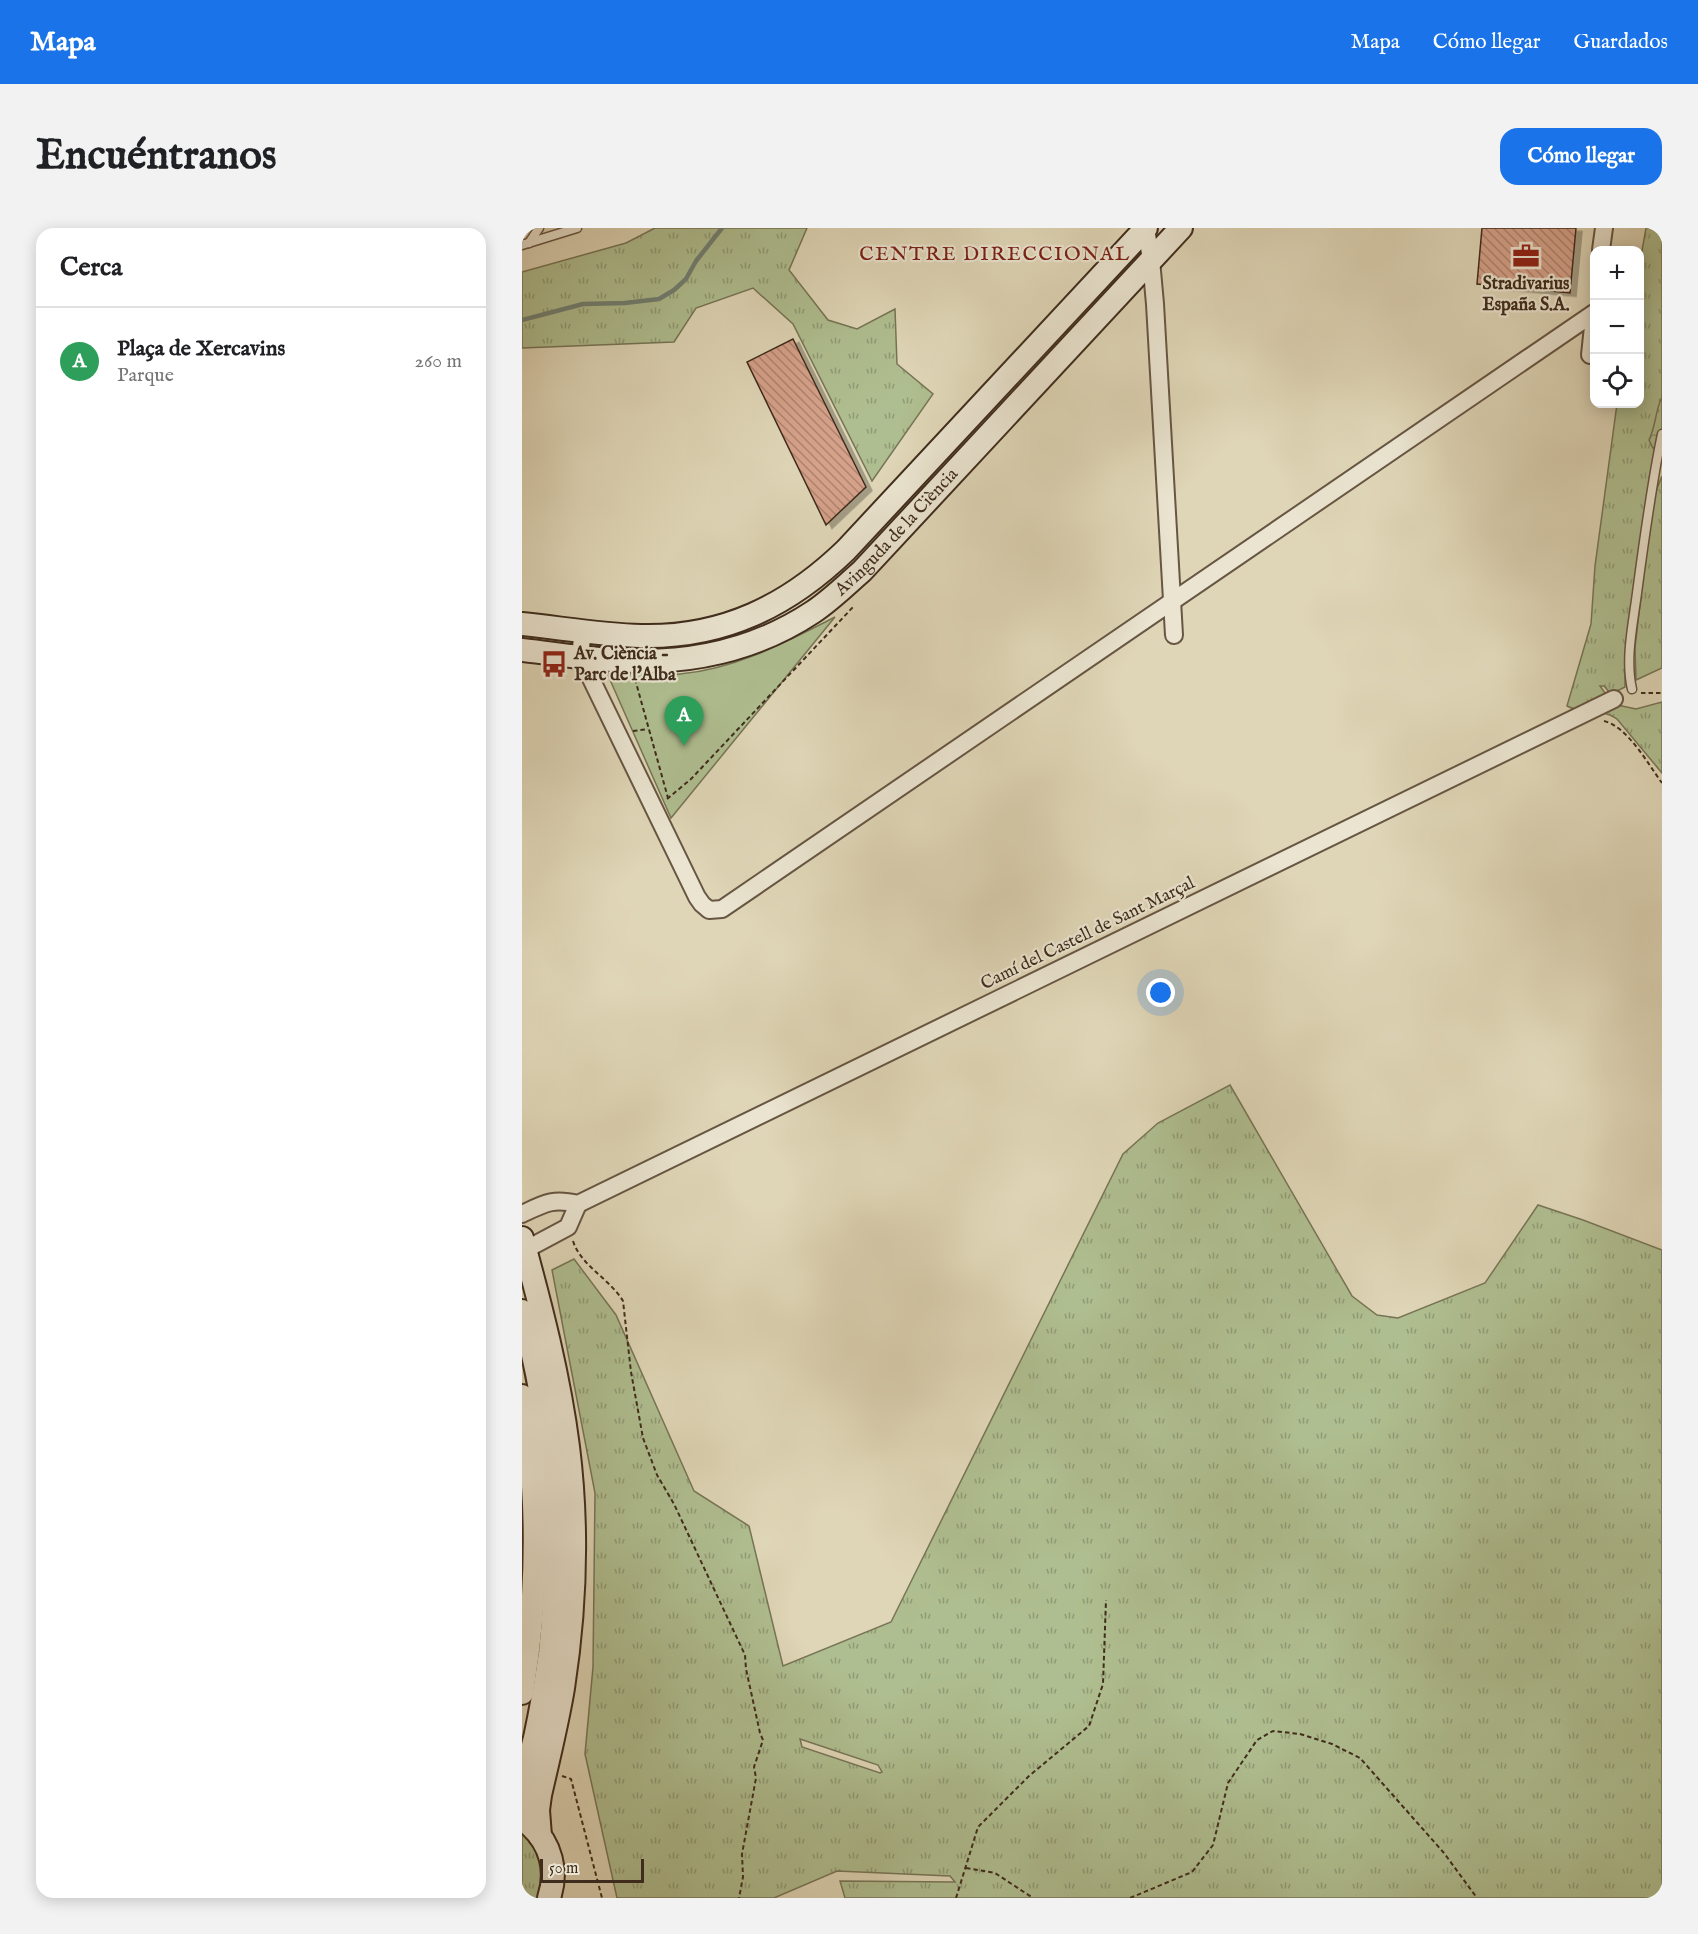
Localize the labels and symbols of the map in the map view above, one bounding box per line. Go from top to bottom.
office icon: Stradivarius España S.A. [1511,241,1541,271]
district label: CENTRE DIRECCIONAL [859,242,1131,267]
place label: Stradivarius España S.A. [1482,273,1570,317]
street label: Avinguda de la Ciència [829,463,964,602]
place label: Av. Ciència - Parc de l'Alba [573,643,677,687]
bus stop icon: Av. Ciència - Parc de l'Alba [539,649,569,679]
pin: A [664,696,704,746]
street label: Camí del Castell de Sant Marçal [977,872,1199,996]
your location [1146,978,1175,1007]
scale bar [540,1856,644,1884]

